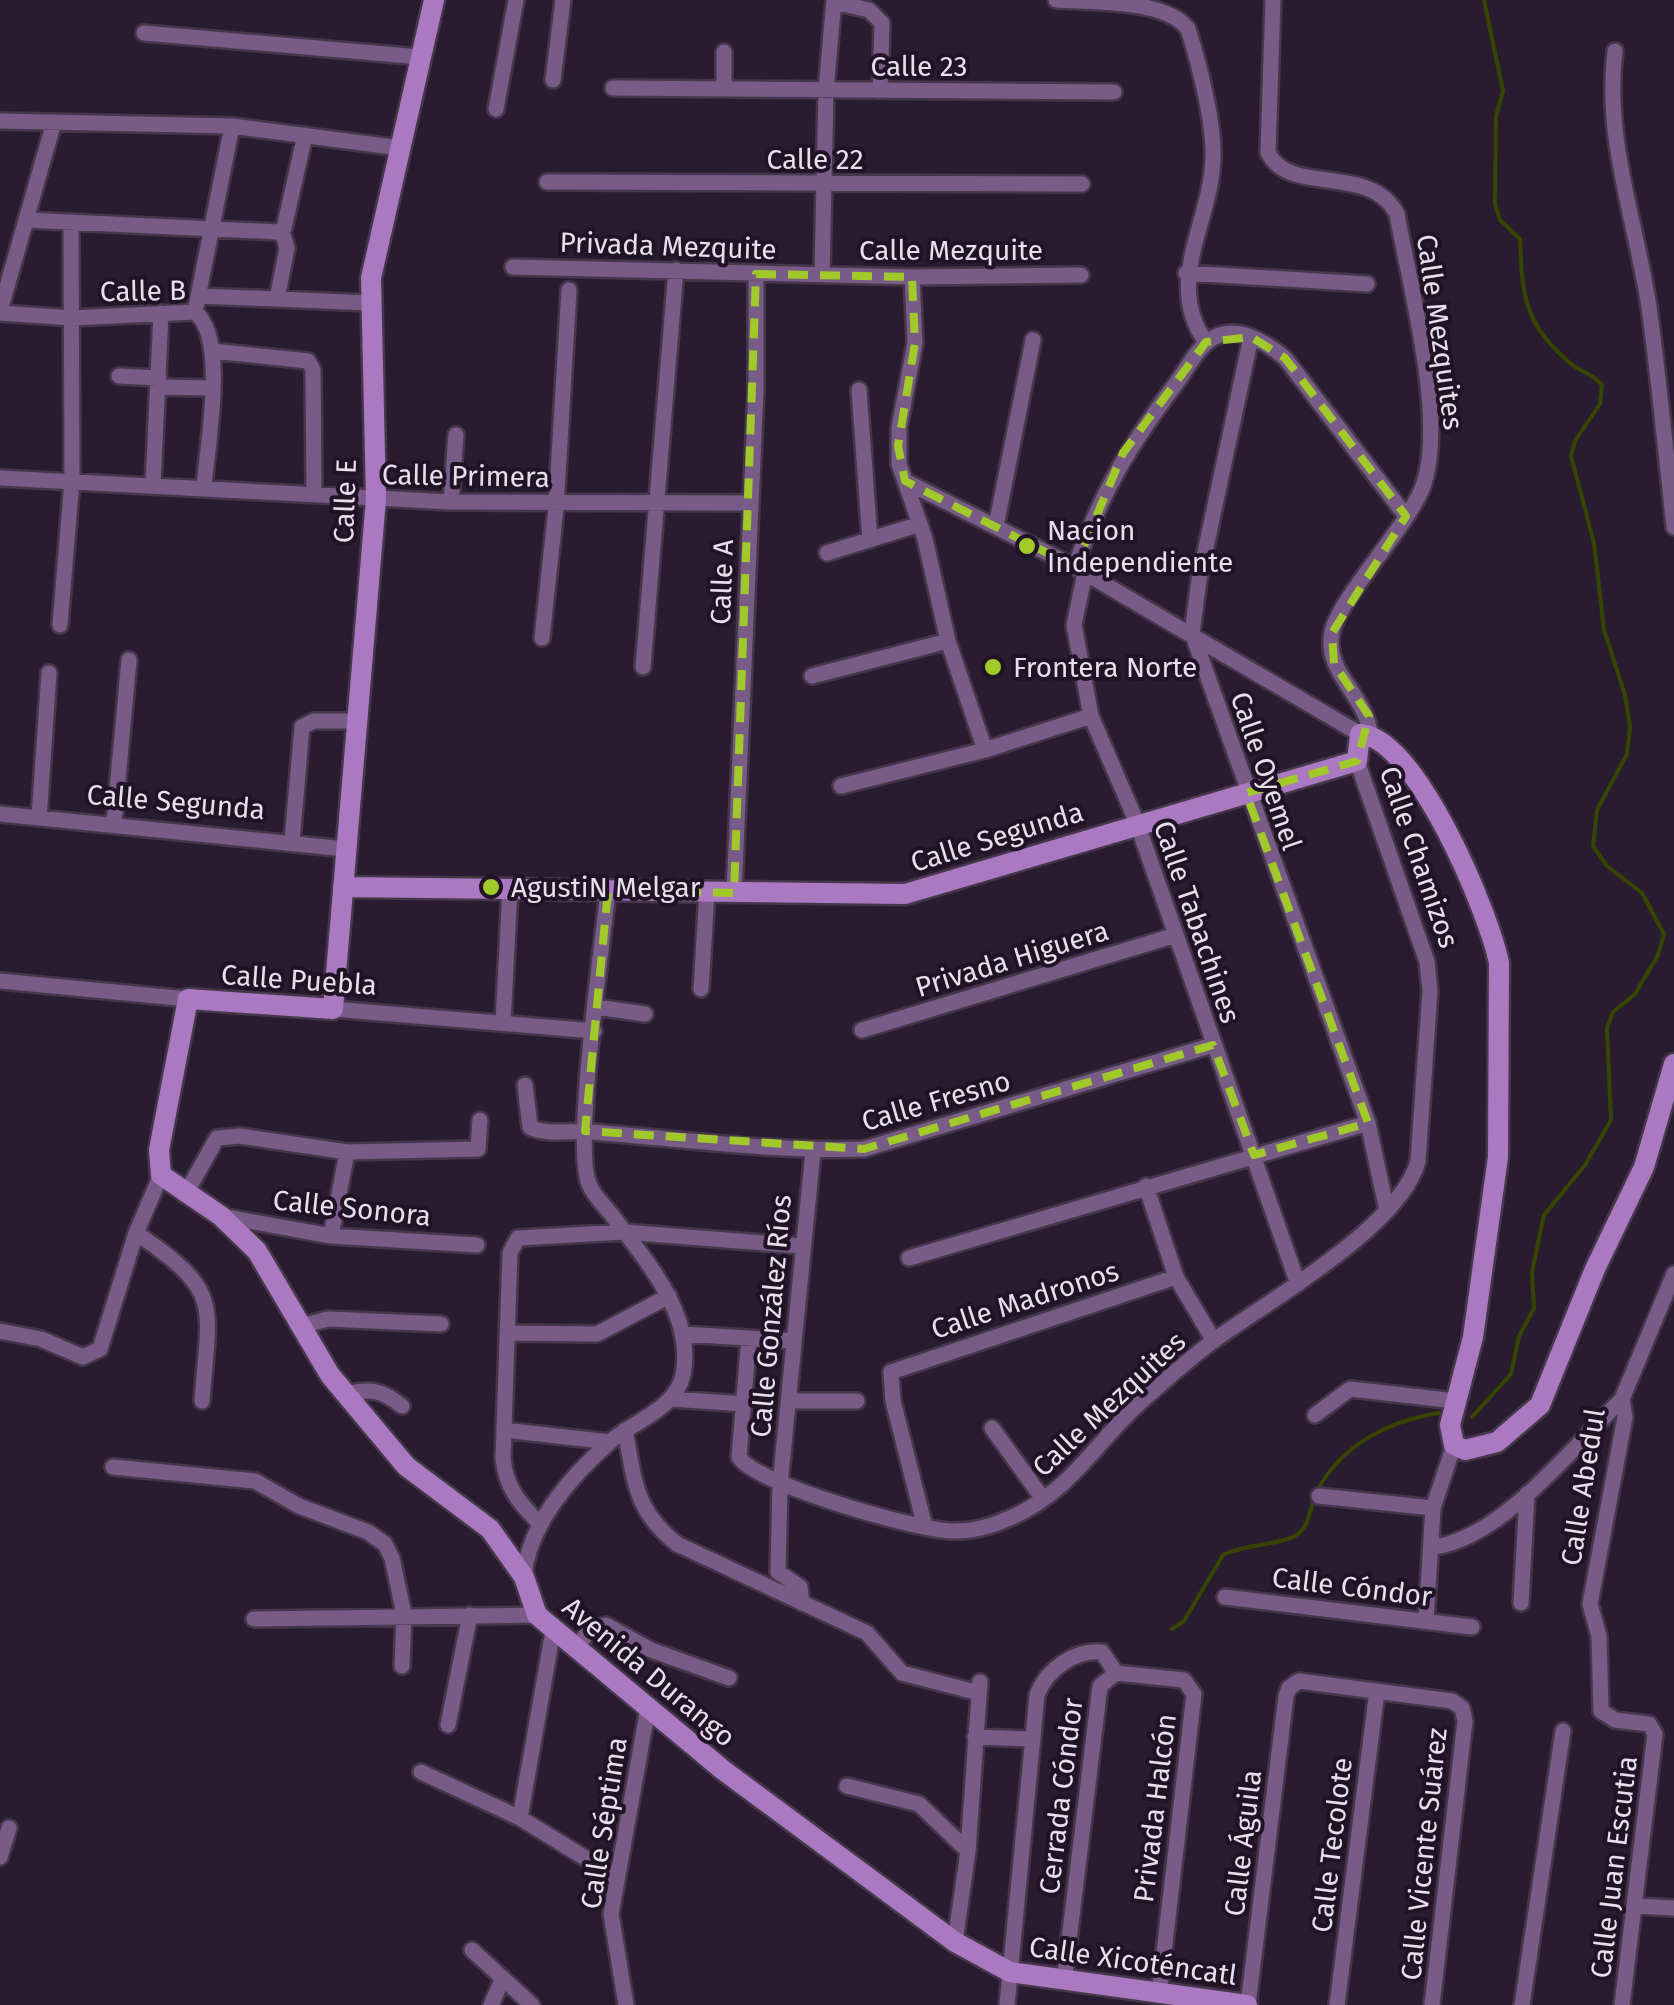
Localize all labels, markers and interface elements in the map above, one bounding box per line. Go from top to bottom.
street label: Calle 23 [871,50,968,83]
street label: Calle 22 [766,143,864,176]
street label: Privada Mezquite [559,226,777,266]
street label: Calle Mezquites [1410,232,1470,432]
street label: Calle Mezquite [859,234,1043,267]
street label: Calle B [100,274,186,308]
street label: Calle E [327,458,363,544]
street label: Calle Primera [382,458,550,494]
place label: Nacion Independiente [1047,514,1233,579]
marker: Nacion Independiente [1016,535,1038,557]
street label: Calle A [704,539,740,625]
place label: Frontera Norte [1013,651,1197,684]
marker: Frontera Norte [982,656,1004,678]
street label: Calle Oyemel [1224,688,1308,854]
street label: Calle Chamizos [1373,762,1465,952]
street label: Calle Segunda [86,778,266,826]
street label: Calle Segunda [907,795,1087,879]
street label: Calle Tabachines [1147,817,1247,1027]
place label: AgustiN Melgar [511,871,701,904]
marker: AgustiN Melgar [480,876,502,898]
street label: Privada Higuera [911,914,1113,1004]
street label: Calle Puebla [220,958,378,1002]
street label: Calle Fresno [858,1064,1014,1138]
street label: Calle Sonora [271,1183,433,1233]
street label: Calle González Ríos [744,1193,798,1439]
street label: Calle Madronos [927,1254,1123,1346]
street label: Calle Mezquites [1026,1325,1192,1483]
street label: Calle Abedul [1554,1406,1612,1568]
street label: Calle Cóndor [1270,1561,1434,1613]
street label: Avenida Durango [556,1590,742,1754]
street label: Cerrada Cóndor [1033,1696,1089,1896]
street label: Privada Halcón [1127,1712,1183,1904]
street label: Calle Vicente Suárez [1394,1726,1454,1982]
street label: Calle Séptima [574,1735,634,1911]
street label: Calle Juan Escutia [1584,1754,1644,1980]
street label: Calle Tecolote [1305,1756,1359,1934]
street label: Calle Águila [1218,1768,1268,1918]
street label: Calle Xicoténcatl [1027,1930,1239,1992]

